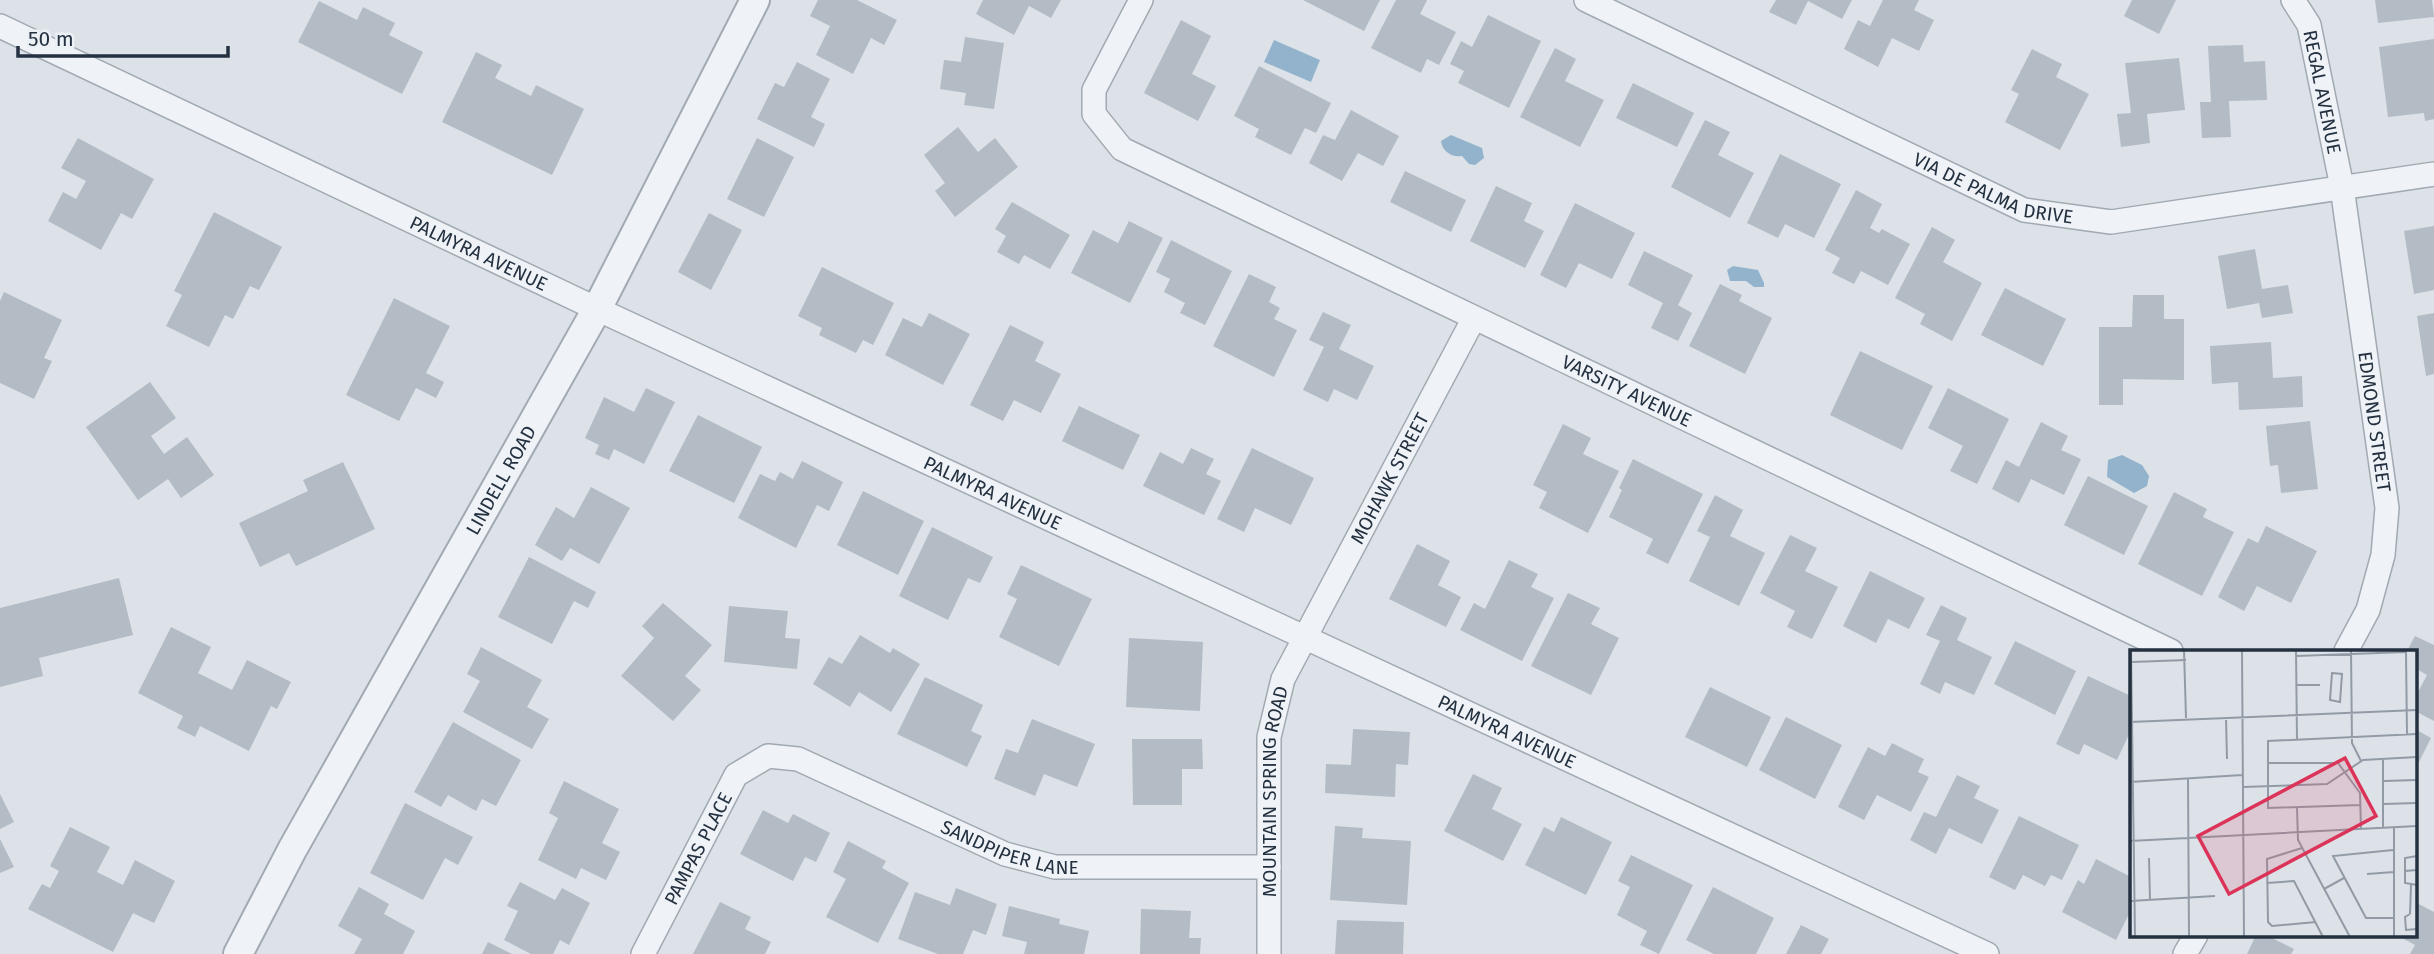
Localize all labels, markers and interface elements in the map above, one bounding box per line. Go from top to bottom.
scale bar [18,14,228,58]
text: 50 m [28,26,74,52]
street label: REGAL AVENUE [2299,28,2346,156]
street label: VIA DE PALMA DRIVE [1910,147,2075,228]
street label: PALMYRA AVENUE [406,211,551,295]
street label: VARSITY AVENUE [1558,350,1695,431]
street label: EDMOND STREET [2354,350,2396,494]
street label: MOHAWK STREET [1345,408,1433,547]
street label: LINDELL ROAD [461,421,541,539]
street label: PALMYRA AVENUE [920,451,1065,535]
inset map [2130,650,2416,936]
street label: MOUNTAIN SPRING ROAD [1258,683,1292,897]
street label: PALMYRA AVENUE [1434,689,1580,773]
street label: PAMPAS PLACE [659,788,737,909]
street label: SANDPIPER LANE [937,815,1079,879]

